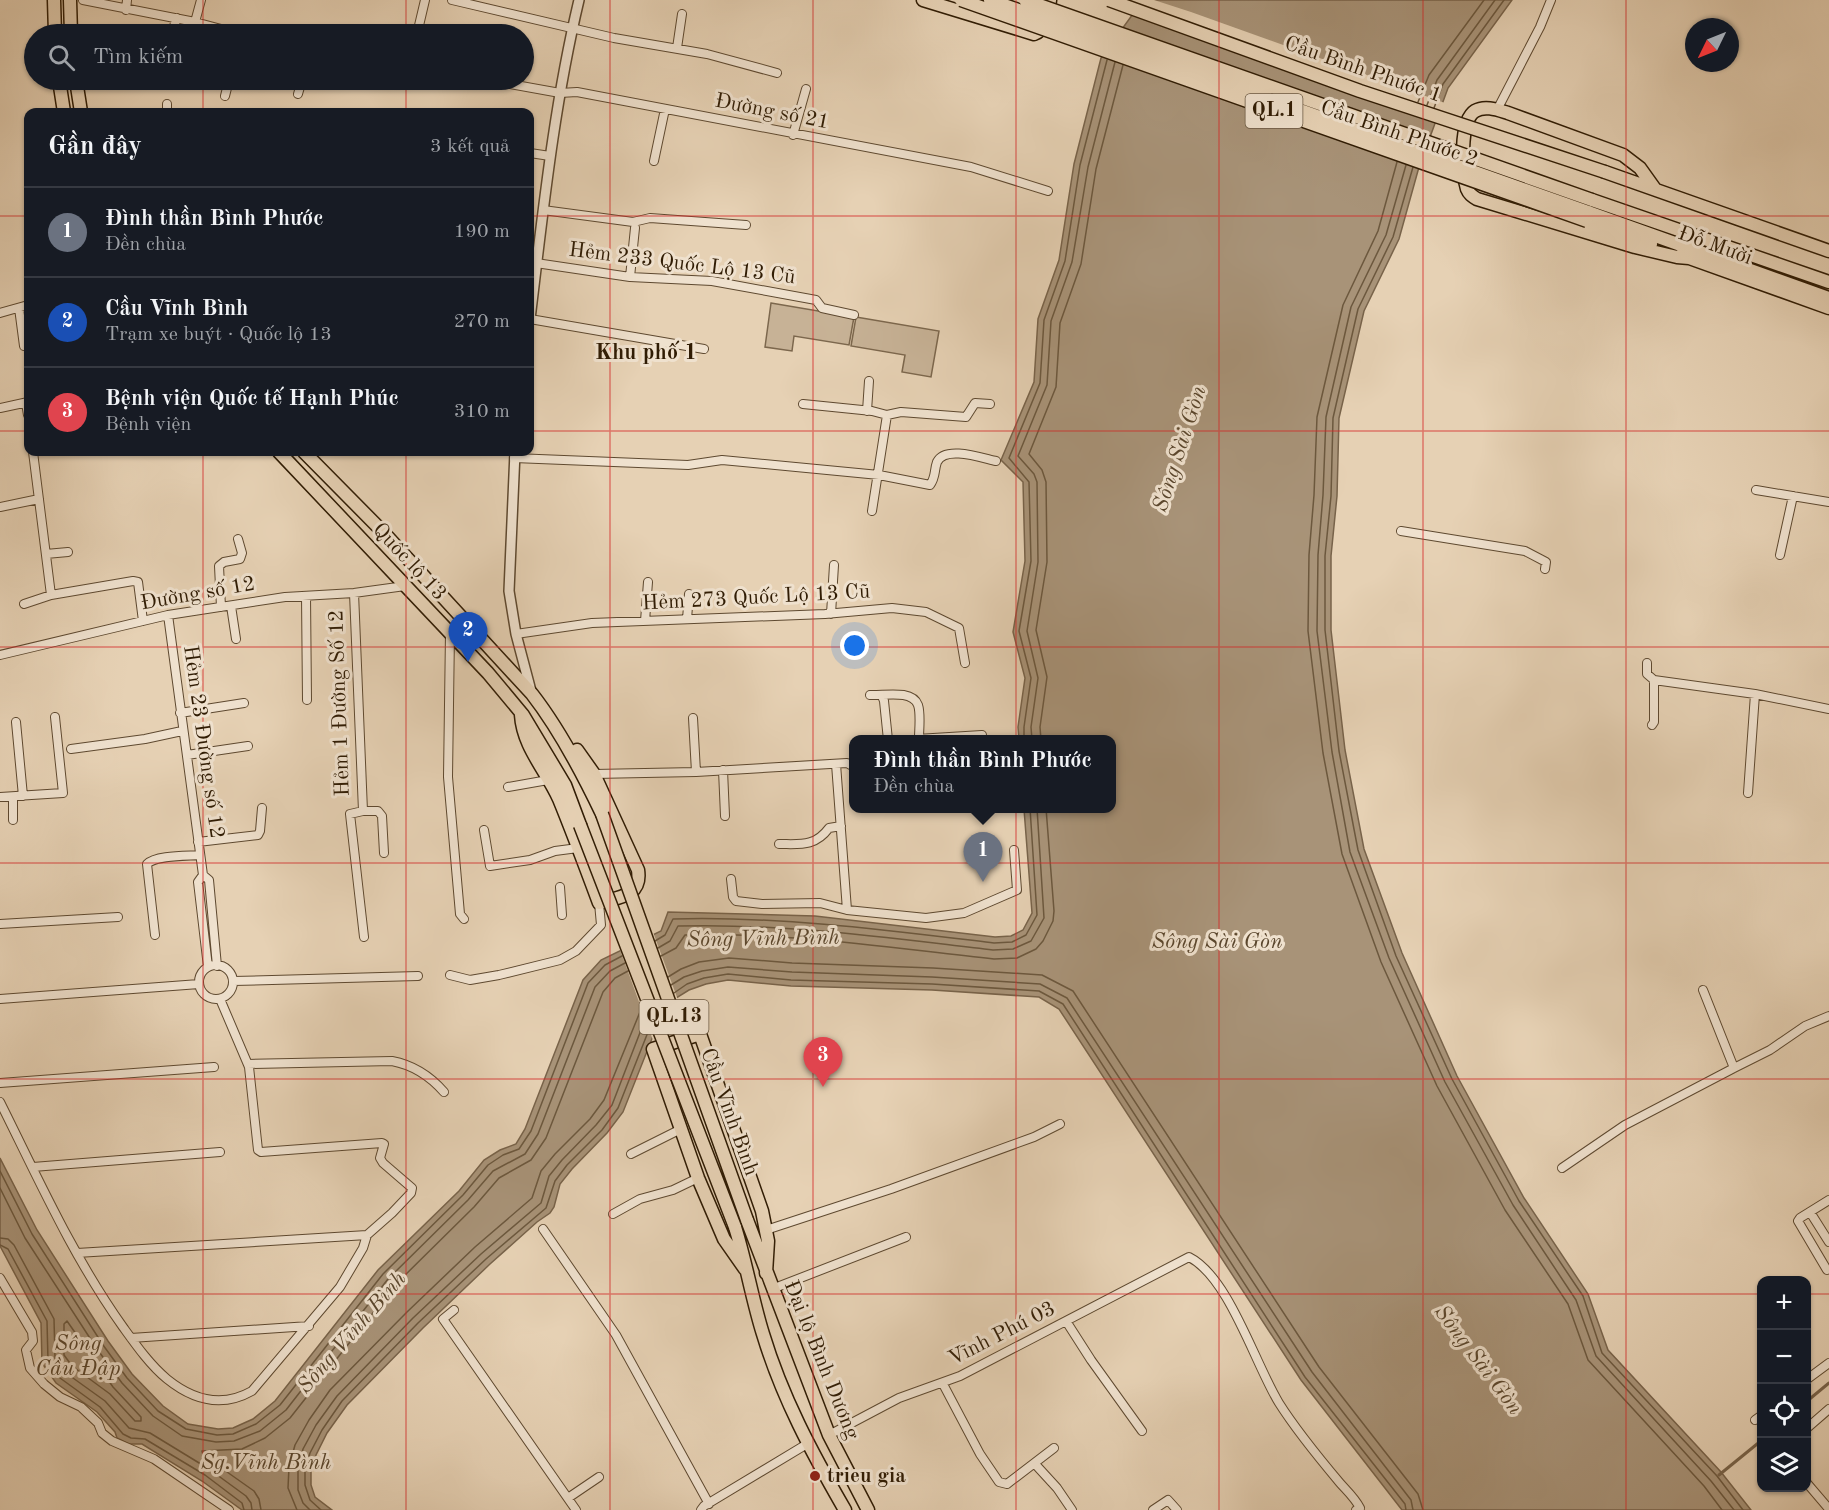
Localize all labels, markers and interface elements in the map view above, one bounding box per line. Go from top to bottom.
north arrow [1685,18,1739,72]
search box [24,24,534,90]
street label: Cầu Bình Phước 1 [1282,31,1445,107]
icon: search [45,41,78,74]
text: Tìm kiếm [93,46,183,68]
street label: Đường số 21 [713,90,831,133]
road number: QL.1 [1246,94,1302,128]
street label: Cầu Bình Phước 2 [1318,95,1481,171]
text: Gần đây [48,134,142,160]
text: 3 kết quả [430,137,510,157]
text: Đình thần Bình Phước [105,208,324,230]
street label: Đỗ Mười [1675,221,1756,269]
text: 1 [62,222,73,242]
text: 190 m [454,222,510,242]
text: Đền chùa [105,235,186,255]
street label: Hẻm 233 Quốc Lộ 13 Cũ [567,239,797,288]
text: Cầu Vĩnh Bình [105,298,248,320]
text: 2 [62,312,73,332]
text: 270 m [454,312,510,332]
text: Trạm xe buýt · Quốc lộ 13 [105,325,332,345]
district label: Khu phố 1 [595,340,697,364]
water label: Sông Sài Gòn [1149,383,1211,515]
text: Bệnh viện Quốc tế Hạnh Phúc [105,388,399,410]
text: 3 [62,402,73,422]
text: 310 m [454,402,510,422]
text: Bệnh viện [105,415,191,435]
street label: Quốc lộ 13 [368,518,451,605]
street label: Đường số 12 [139,573,257,614]
street label: Hẻm 273 Quốc Lộ 13 Cũ [641,581,871,614]
street label: Hẻm 1 Đường Số 12 [325,609,354,797]
pin: 2 [448,612,488,662]
your location [840,631,869,660]
street label: Hẻm 23 Đường số 12 [179,644,228,840]
popup [849,735,1116,813]
text: Đình thần Bình Phước [873,750,1092,772]
text: Đền chùa [873,777,954,797]
pin: 1 [964,832,1002,882]
water label: Sông Vĩnh Bình [686,927,840,951]
water label: Sông Sài Gòn [1151,931,1283,953]
road number: QL.13 [640,1000,708,1034]
pin: 3 [804,1038,842,1087]
street label: Cầu Vĩnh Bình [696,1045,764,1179]
water label: Sông Vĩnh Bình [293,1268,411,1398]
map controls [1757,1276,1811,1492]
button: + [1757,1276,1811,1330]
street label: Đại lộ Bình Dương [780,1277,863,1443]
street label: Vĩnh Phú 03 [945,1298,1059,1370]
water label: Sông Sài Gòn [1430,1301,1526,1419]
button: − [1757,1330,1811,1384]
water label: Sông Cầu Đập [35,1333,121,1380]
button: locate [1757,1384,1811,1438]
button: layers [1757,1438,1811,1492]
water label: Sg.Vĩnh Bình [201,1452,331,1474]
place label: trieu gia [827,1466,906,1487]
marker: trieu gia [808,1469,822,1483]

